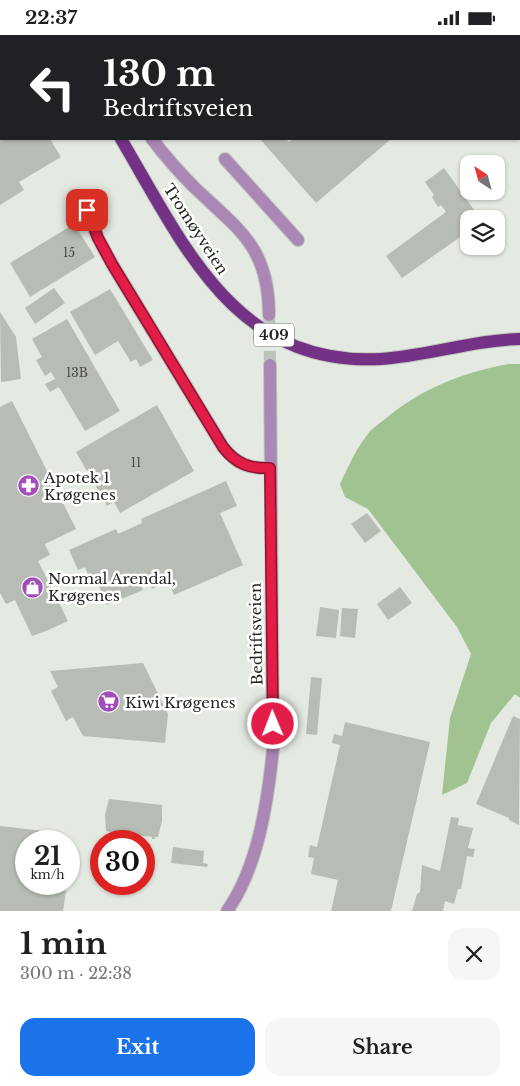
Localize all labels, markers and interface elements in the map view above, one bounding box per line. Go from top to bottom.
text: 22:37 [25,6,77,29]
text: 130 m [103,52,215,95]
icon: left [20,55,85,120]
text: Bedriftsveien [103,95,253,122]
north arrow [460,155,505,200]
map controls [460,155,505,255]
street label: Tromøyveien [160,180,232,278]
pin [66,189,108,231]
icon: arrive [73,196,101,224]
button: layers [460,210,505,255]
house number: 15 [63,245,75,260]
road number: 409 [254,323,294,347]
house number: 13B [66,365,88,380]
house number: 11 [131,455,141,470]
place label: Apotek 1 Krøgenes [43,468,116,504]
pharmacy icon: Apotek 1 Krøgenes [16,474,40,498]
place label: Normal Arendal, Krøgenes [48,569,176,605]
shop icon: Normal Arendal, Krøgenes [20,575,44,599]
street label: Bedriftsveien [246,583,266,685]
supermarket icon: Kiwi Krøgenes [97,690,121,714]
place label: Kiwi Krøgenes [125,693,236,712]
position arrow [246,697,298,749]
speed limit sign: 30 [90,830,155,895]
text: 21 [34,841,61,872]
text: km/h [30,867,65,882]
text: 1 min [20,925,107,962]
button: close [448,928,500,980]
text: 300 m · 22:38 [20,963,132,983]
button: Exit [20,1018,255,1076]
button: Share [265,1018,500,1076]

